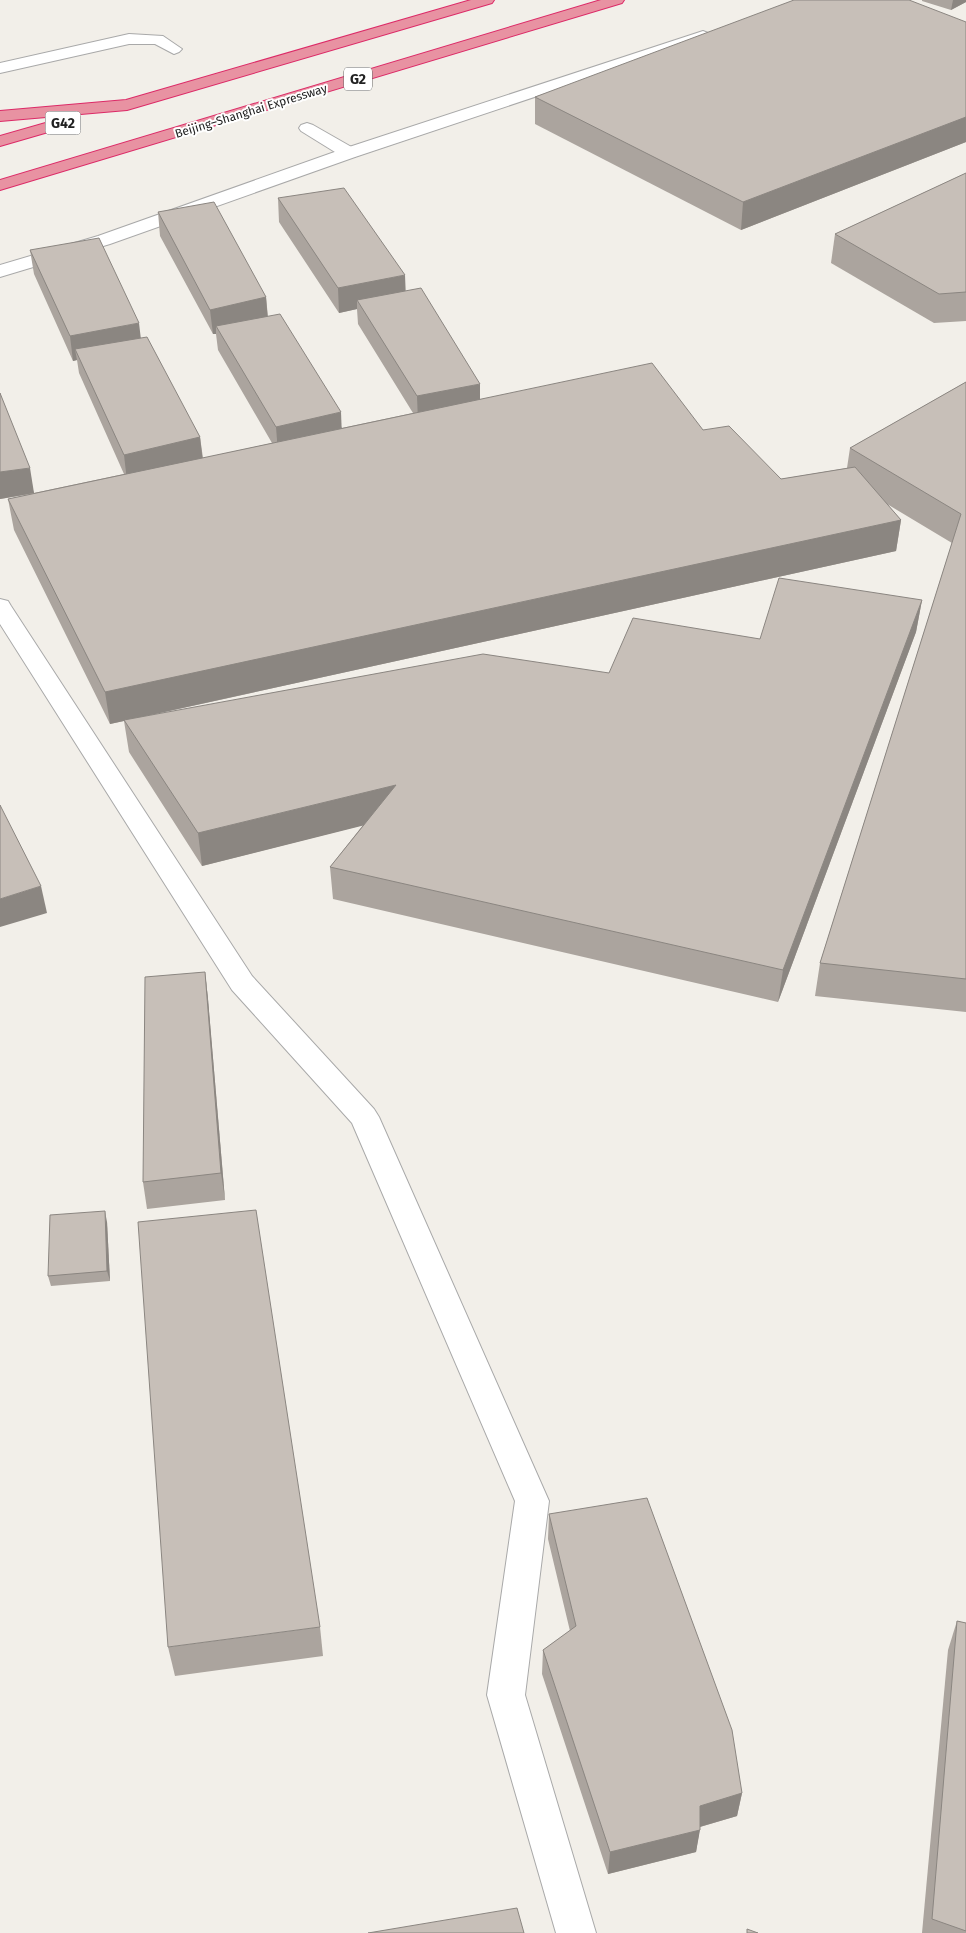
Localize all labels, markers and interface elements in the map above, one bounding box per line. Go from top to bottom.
road number: G2 [344,68,372,90]
street label: Beijing–Shanghai Expressway [173,81,329,141]
road number: G42 [46,112,80,134]

